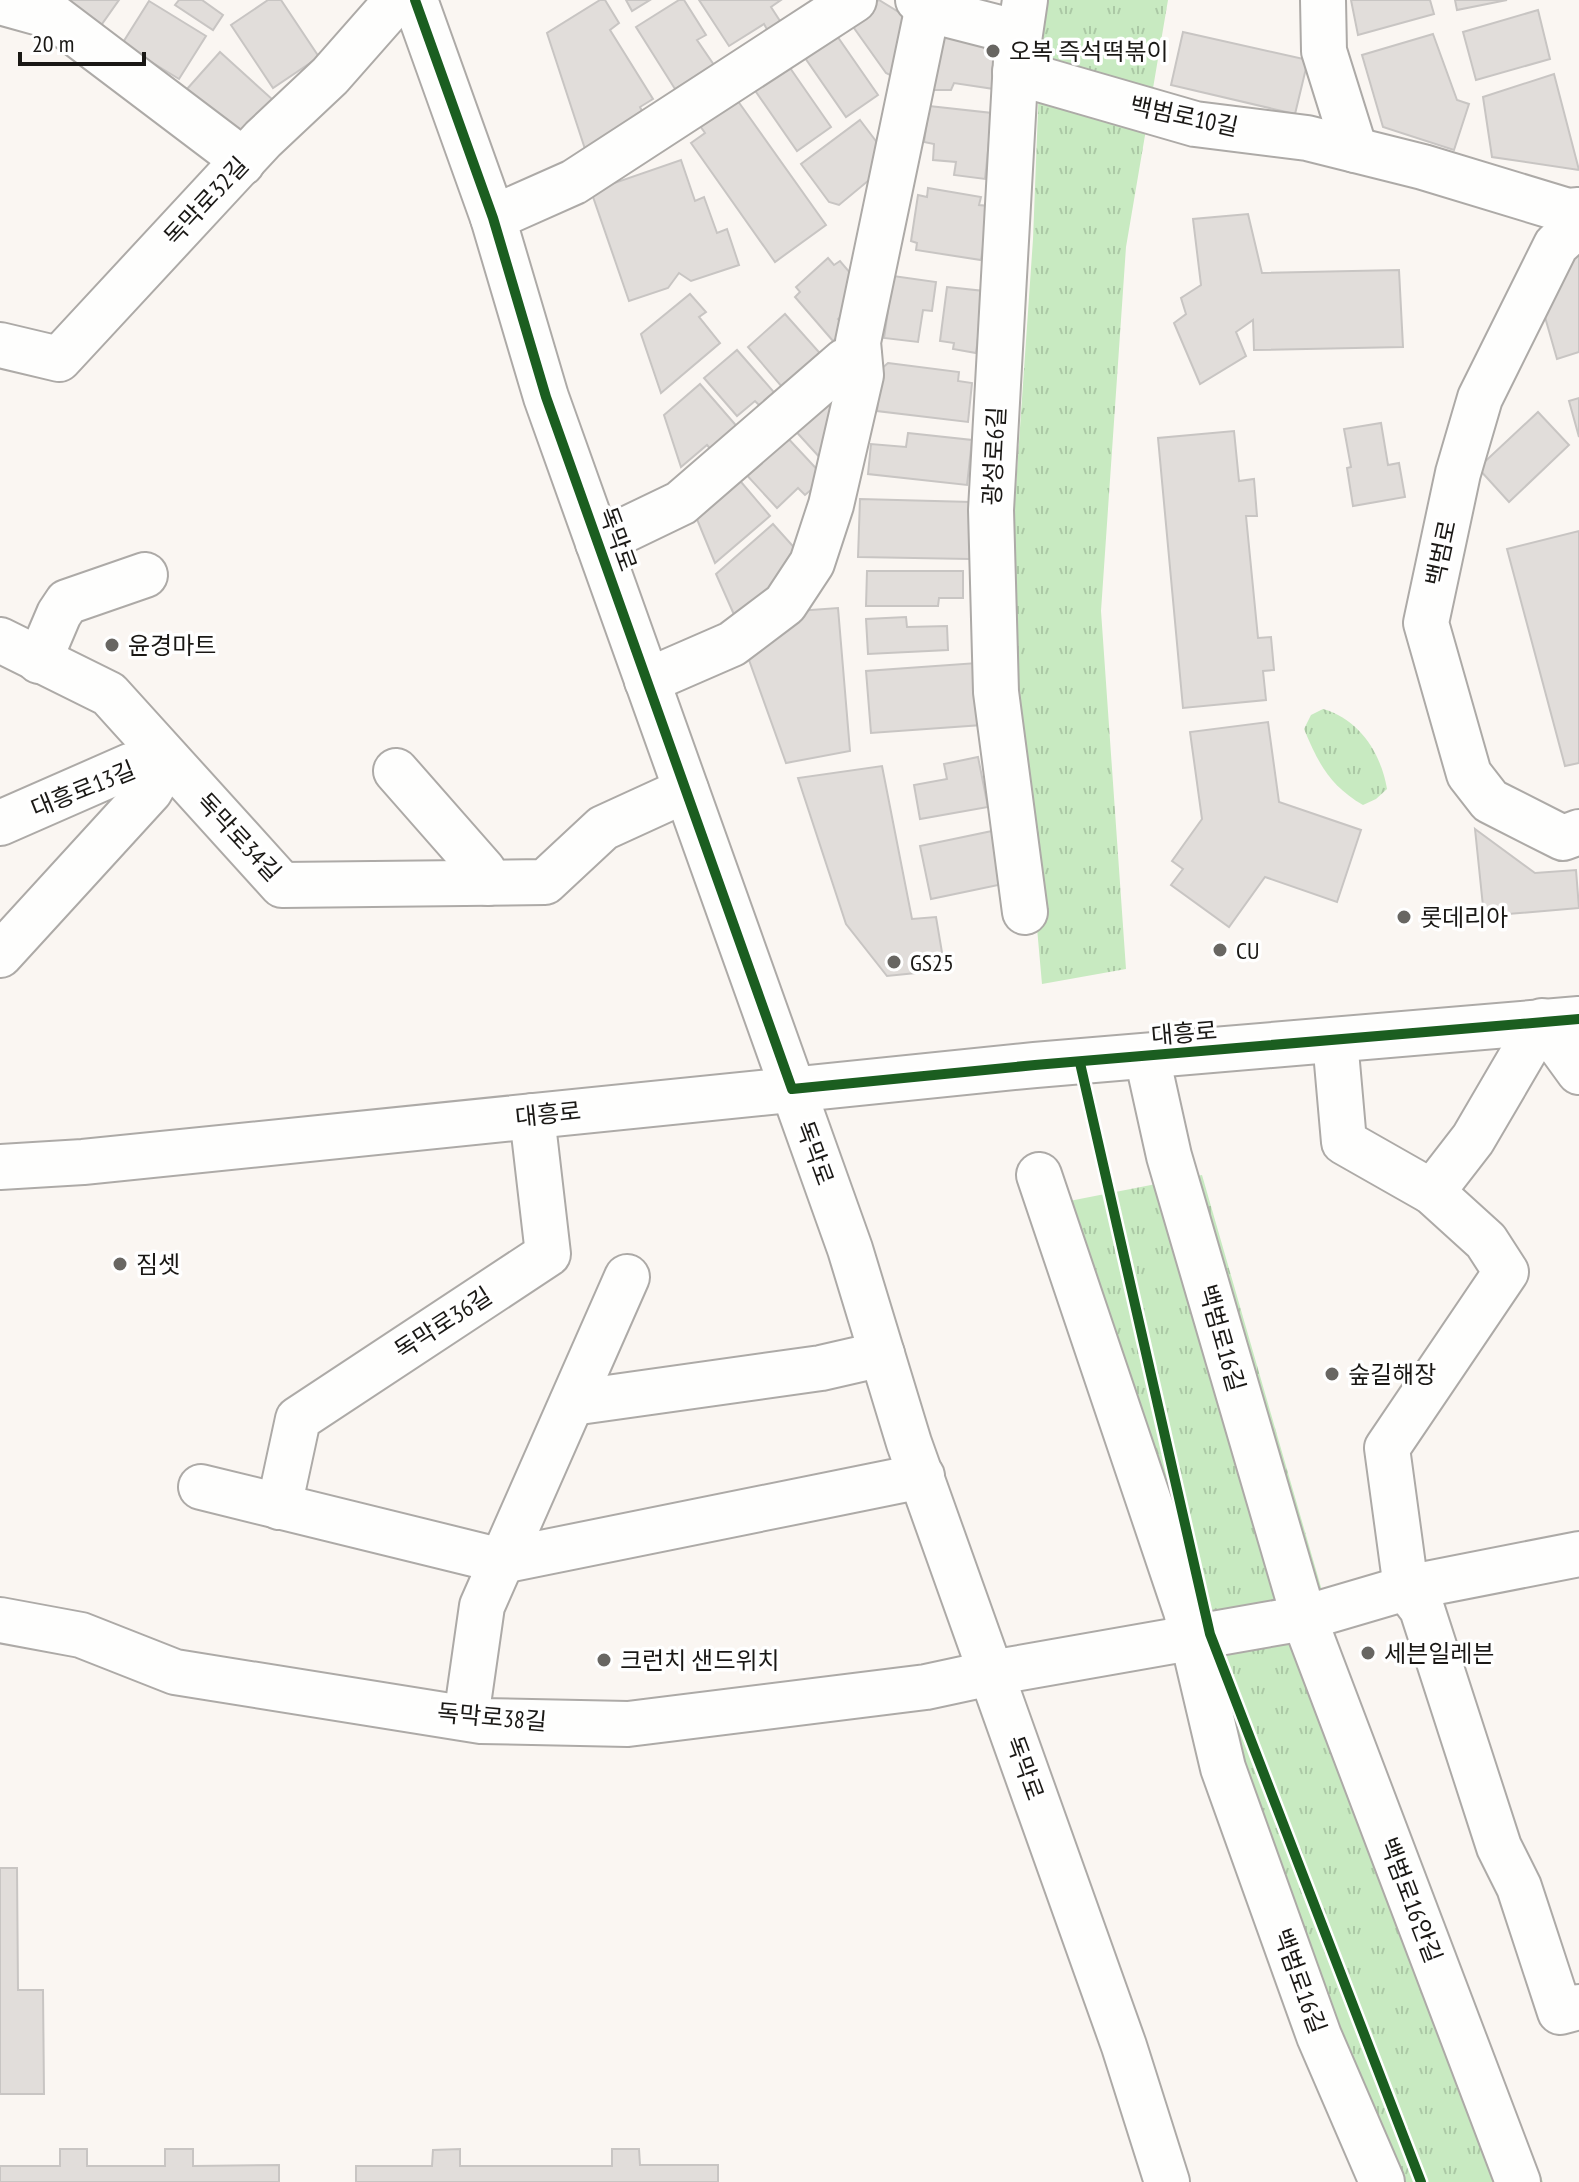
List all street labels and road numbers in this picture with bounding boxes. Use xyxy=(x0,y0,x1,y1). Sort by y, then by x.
street label: 백범로10길 xyxy=(1127,89,1241,143)
street label: 독막로32길 xyxy=(157,150,255,252)
street label: 광성로6길 xyxy=(976,406,1012,506)
street label: 독막로 xyxy=(592,503,644,575)
street label: 백범로 xyxy=(1419,517,1463,589)
street label: 대흥로13길 xyxy=(26,754,140,824)
street label: 독막로34길 xyxy=(190,786,288,888)
street label: 대흥로 xyxy=(1150,1015,1218,1051)
street label: 대흥로 xyxy=(513,1095,583,1133)
street label: 독막로 xyxy=(789,1117,841,1189)
street label: 독막로36길 xyxy=(388,1280,498,1366)
street label: 백범로16길 xyxy=(1192,1281,1252,1395)
street label: 독막로38길 xyxy=(436,1697,548,1737)
street label: 독막로 xyxy=(999,1732,1051,1804)
street label: 백범로16안길 xyxy=(1373,1833,1449,1967)
street label: 백범로16길 xyxy=(1267,1924,1333,2038)

